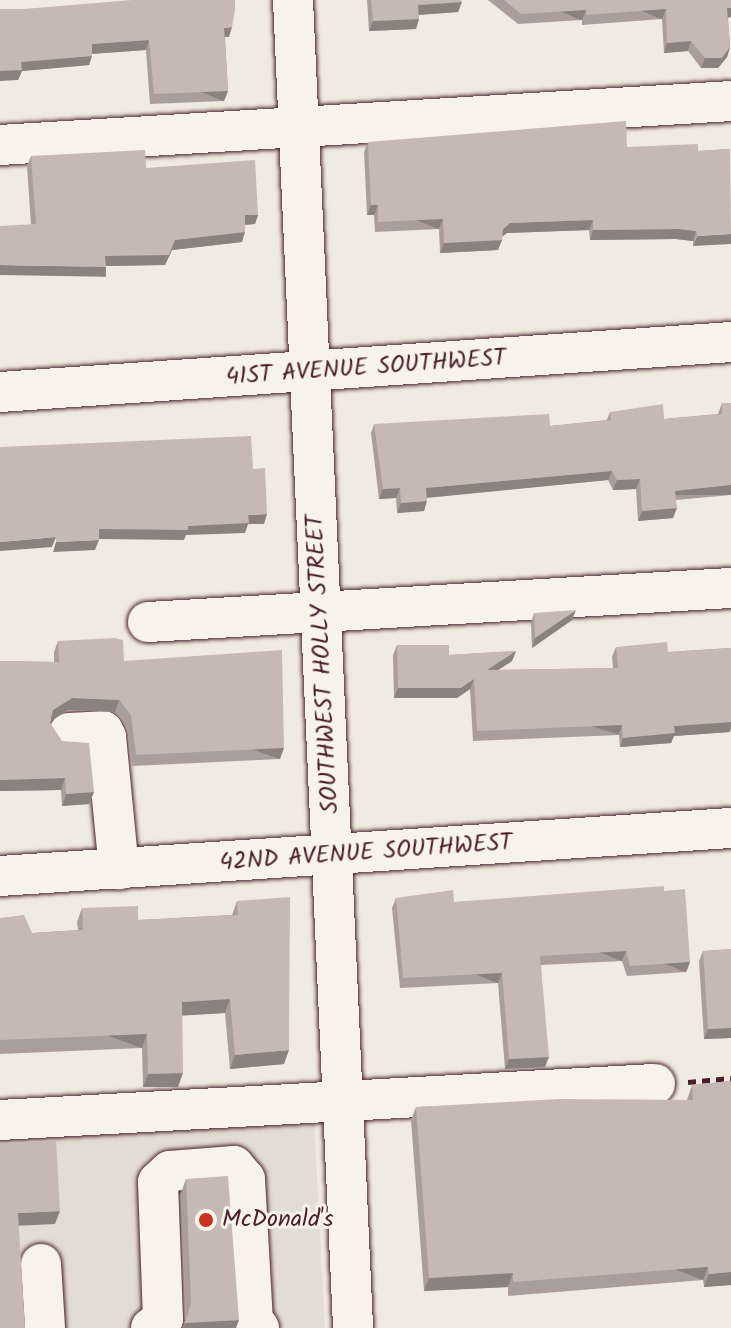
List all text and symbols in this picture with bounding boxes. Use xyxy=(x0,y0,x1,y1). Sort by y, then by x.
street label: 41ST AVENUE SOUTHWEST xyxy=(225,344,507,392)
street label: SOUTHWEST HOLLY STREET xyxy=(301,514,345,814)
street label: 42ND AVENUE SOUTHWEST xyxy=(219,828,513,878)
place label: McDonald's xyxy=(222,1206,334,1234)
marker: McDonald's xyxy=(197,1211,215,1229)

